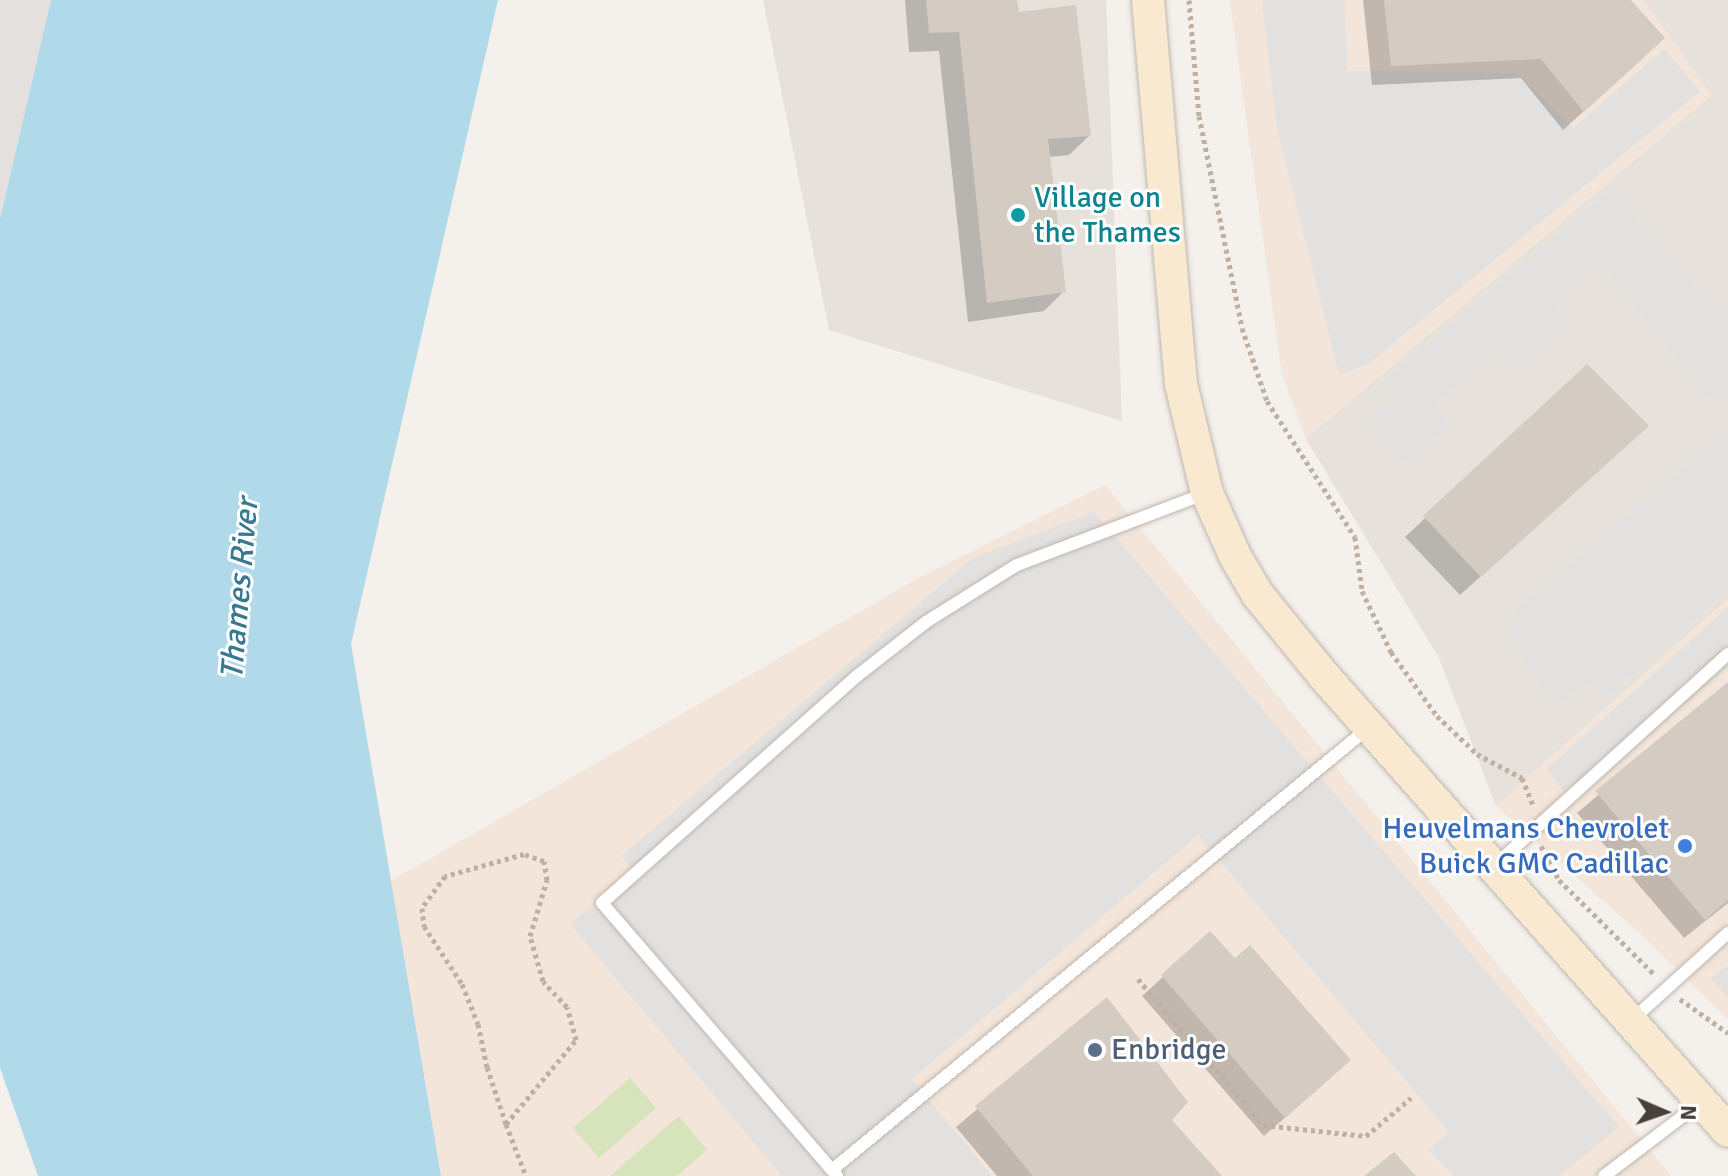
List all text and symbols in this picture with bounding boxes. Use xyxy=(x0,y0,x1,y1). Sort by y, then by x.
place label: Village on the Thames xyxy=(1034,180,1181,250)
marker: Village on the Thames xyxy=(1009,206,1027,224)
water label: Thames River xyxy=(213,497,267,681)
place label: Heuvelmans Chevrolet Buick GMC Cadillac xyxy=(1382,811,1669,882)
marker: Heuvelmans Chevrolet Buick GMC Cadillac xyxy=(1676,837,1694,855)
place label: Enbridge xyxy=(1111,1032,1227,1068)
marker: Enbridge xyxy=(1086,1041,1104,1059)
north arrow xyxy=(1624,1072,1704,1152)
text: N xyxy=(1675,1105,1702,1121)

